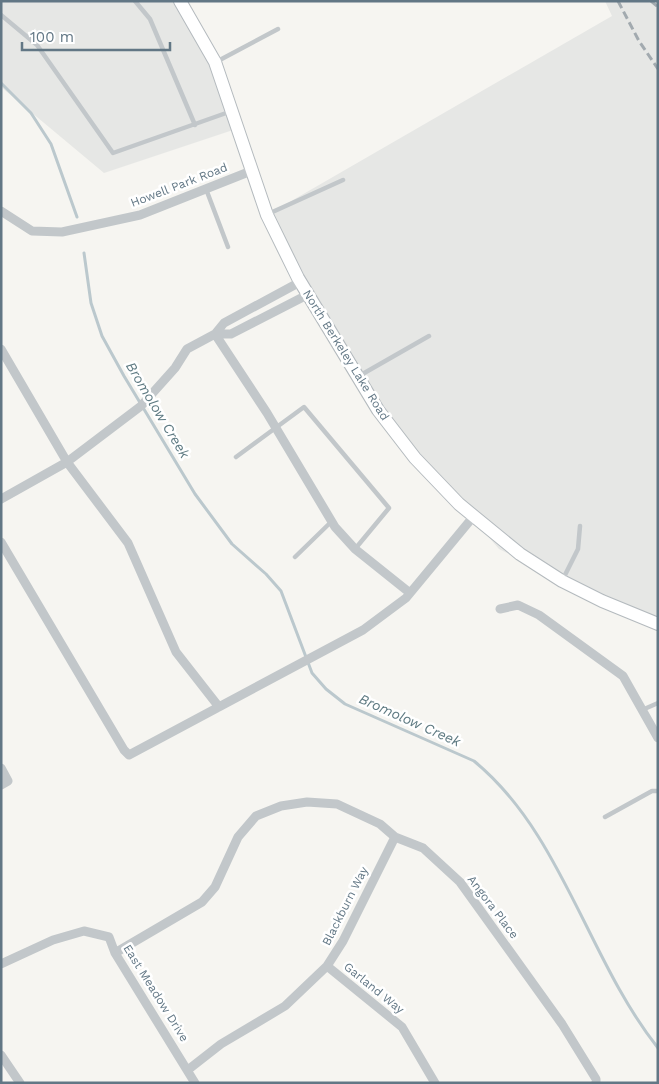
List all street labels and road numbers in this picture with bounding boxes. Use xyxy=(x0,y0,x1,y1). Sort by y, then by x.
street label: Howell Park Road xyxy=(129,160,229,210)
street label: North Berkeley Lake Road xyxy=(300,287,392,423)
street label: Blackburn Way xyxy=(319,864,371,948)
street label: Angora Place xyxy=(465,873,521,941)
street label: East Meadow Drive xyxy=(120,942,192,1044)
street label: Garland Way xyxy=(341,959,408,1017)

